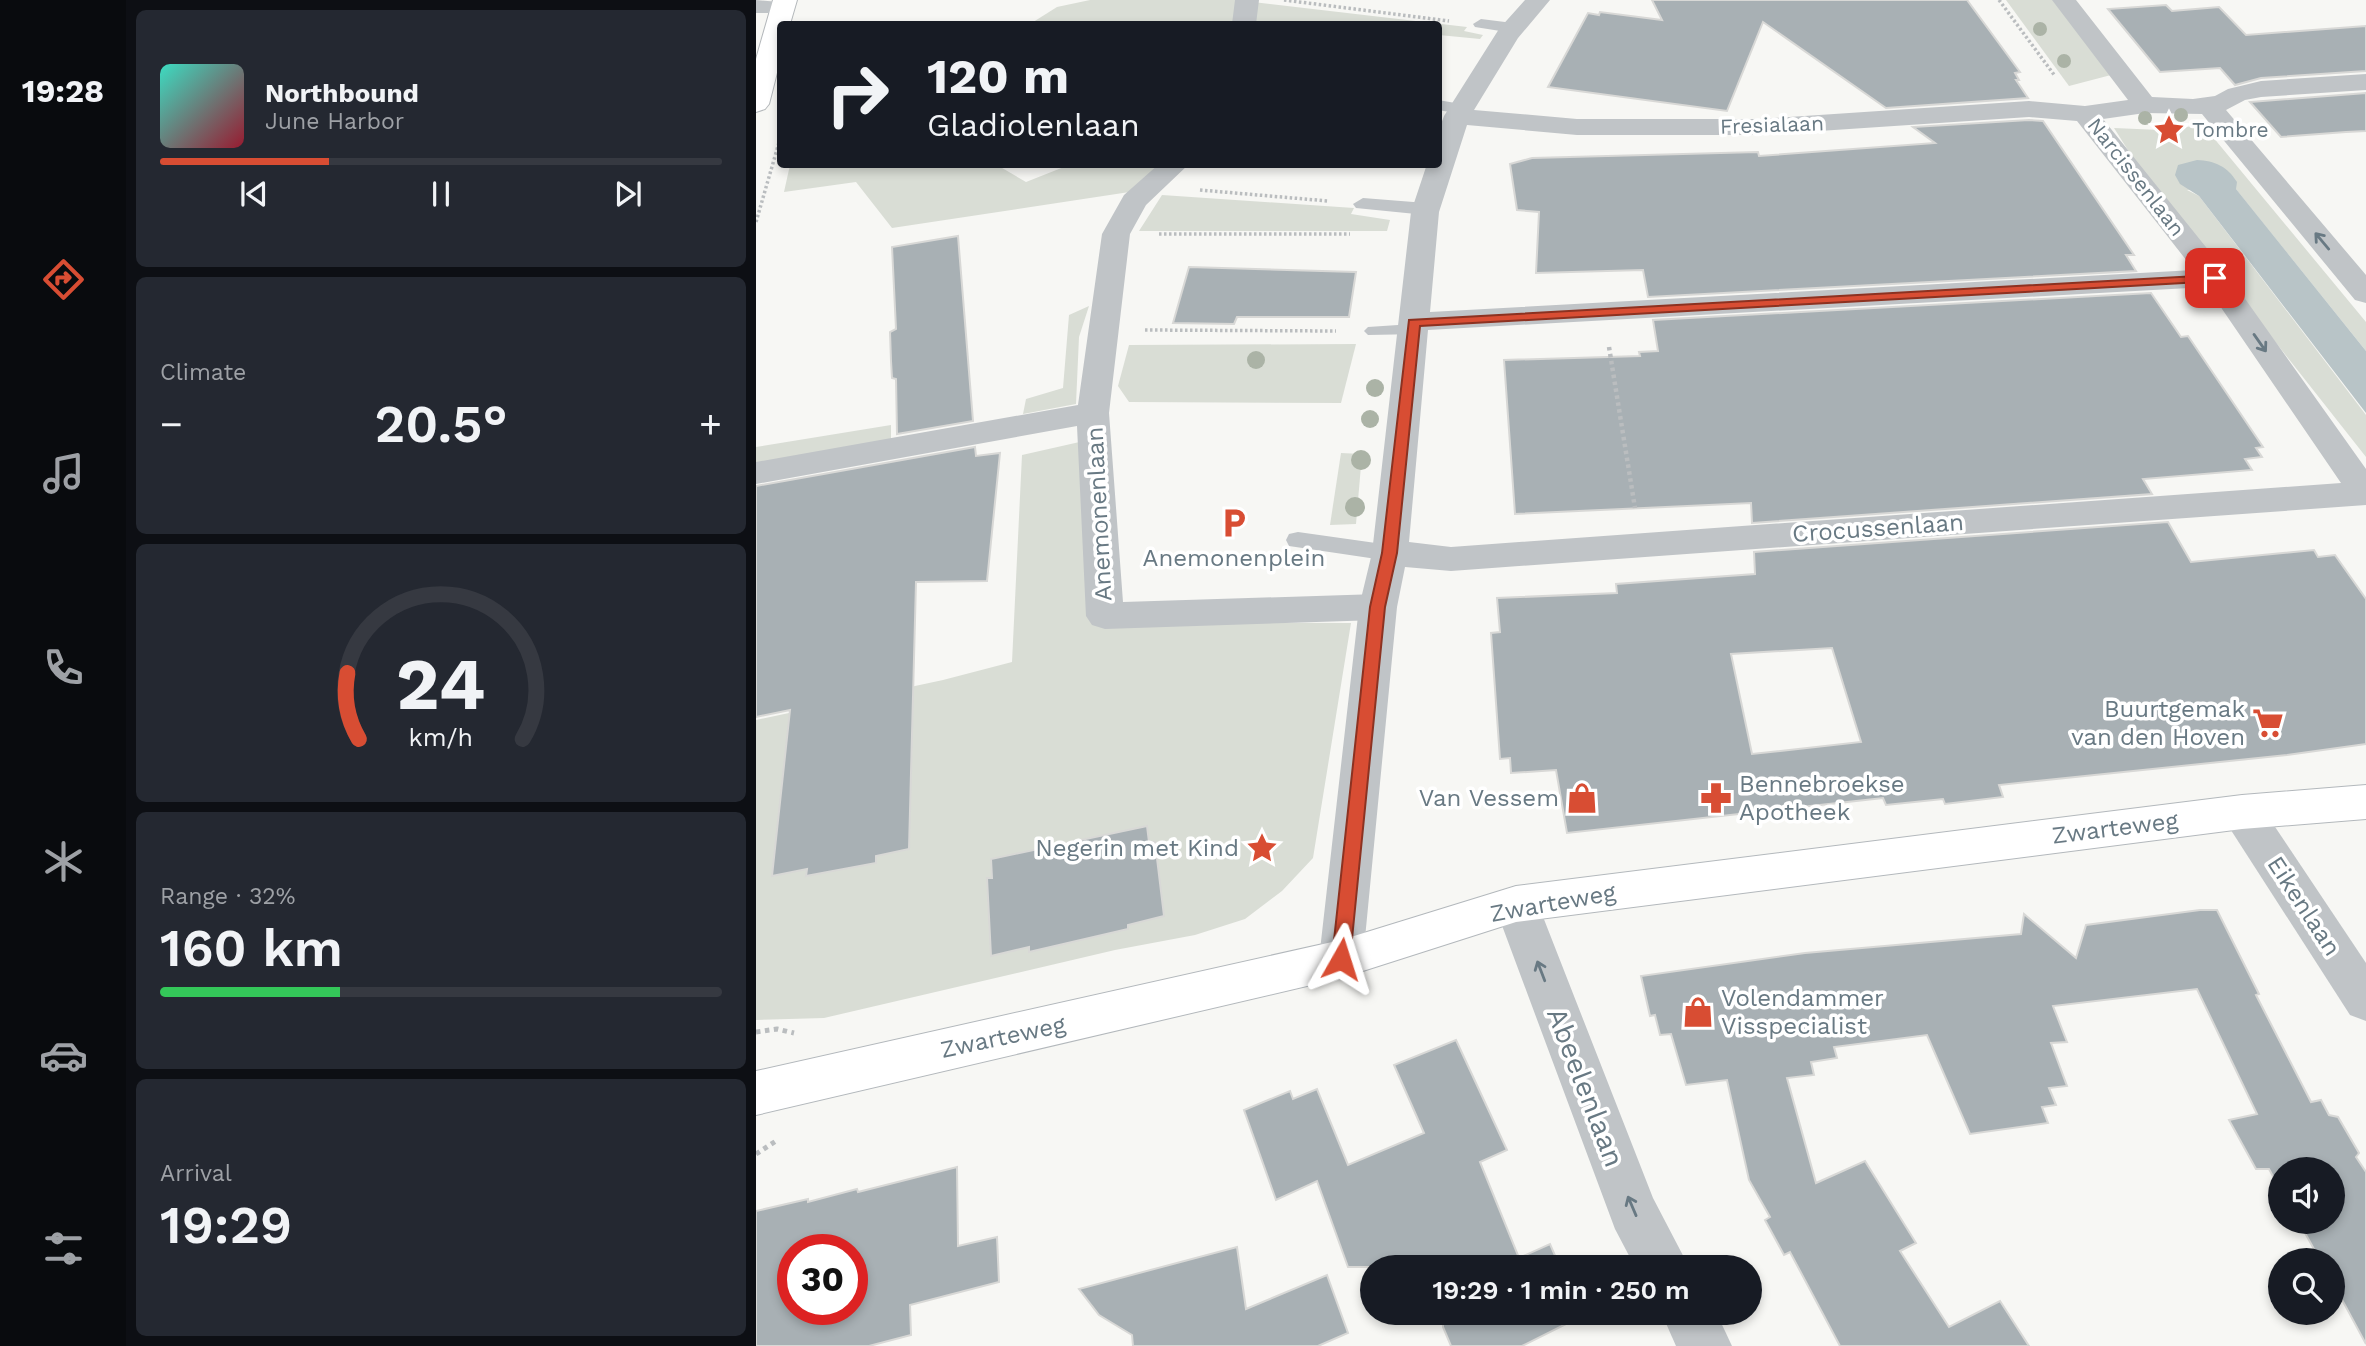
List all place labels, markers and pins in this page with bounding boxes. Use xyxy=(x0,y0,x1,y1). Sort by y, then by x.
place icon: Tombre xyxy=(2152,113,2186,147)
place label: Tombre xyxy=(2192,117,2269,142)
pin xyxy=(2185,248,2245,308)
parking icon: Anemonenplein xyxy=(1217,506,1251,540)
place label: Anemonenplein xyxy=(1143,544,1325,572)
place label: Buurtgemak van den Hoven xyxy=(2071,695,2245,751)
supermarket icon: Buurtgemak van den Hoven xyxy=(2251,706,2285,740)
place label: Bennebroekse Apotheek xyxy=(1739,770,1905,826)
shop icon: Van Vessem xyxy=(1565,781,1599,815)
pharmacy icon: Bennebroekse Apotheek xyxy=(1699,781,1733,815)
place label: Van Vessem xyxy=(1419,784,1559,812)
place icon: Negerin met Kind xyxy=(1245,831,1279,865)
place label: Negerin met Kind xyxy=(1035,834,1239,862)
place label: Volendammer Visspecialist xyxy=(1721,984,1884,1040)
shop icon: Volendammer Visspecialist xyxy=(1681,995,1715,1029)

